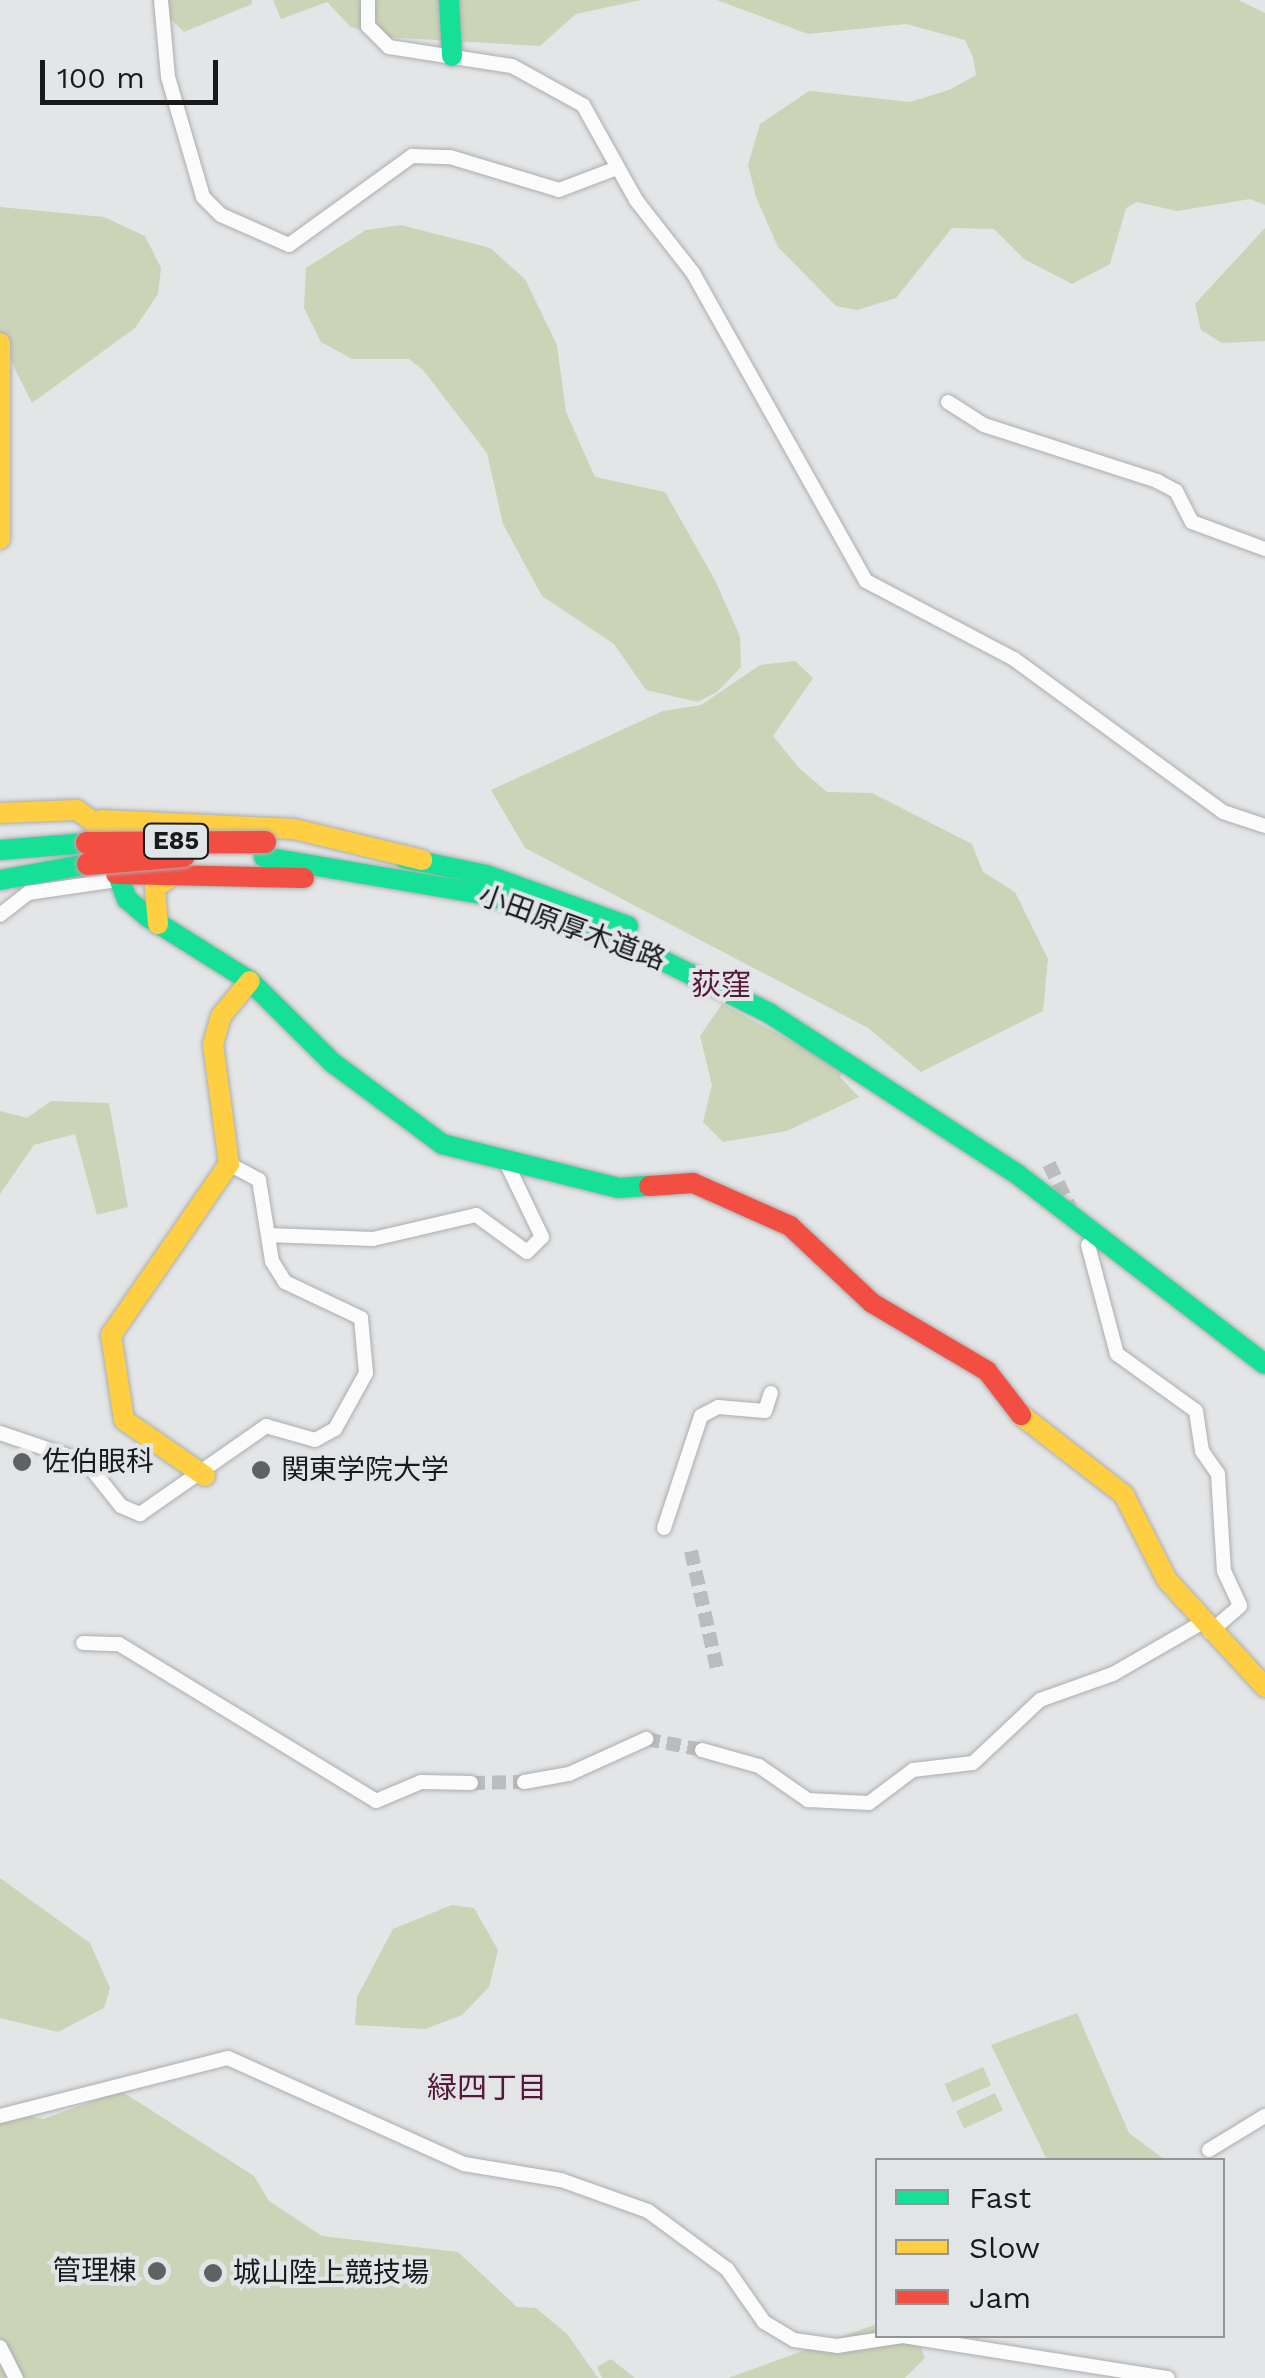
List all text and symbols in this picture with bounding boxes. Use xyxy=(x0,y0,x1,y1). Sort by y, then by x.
scale bar xyxy=(45,40,222,102)
text: 100 m xyxy=(57,60,145,95)
road number: E85 xyxy=(141,821,211,861)
street label: 小田原厚木道路 xyxy=(474,879,670,977)
district label: 荻窪 xyxy=(691,967,751,1003)
place label: 佐伯眼科 xyxy=(42,1445,154,1479)
marker: 佐伯眼科 xyxy=(11,1451,33,1473)
place label: 関東学院大学 xyxy=(281,1453,449,1487)
marker: 関東学院大学 xyxy=(250,1459,272,1481)
district label: 緑四丁目 xyxy=(427,2070,547,2106)
legend xyxy=(875,2158,1225,2338)
text: Fast xyxy=(969,2180,1031,2215)
text: Slow xyxy=(969,2230,1040,2265)
place label: 管理棟 xyxy=(53,2254,137,2288)
place label: 城山陸上競技場 xyxy=(233,2256,429,2290)
marker: 管理棟 xyxy=(146,2260,168,2282)
marker: 城山陸上競技場 xyxy=(202,2262,224,2284)
text: Jam xyxy=(969,2280,1031,2315)

